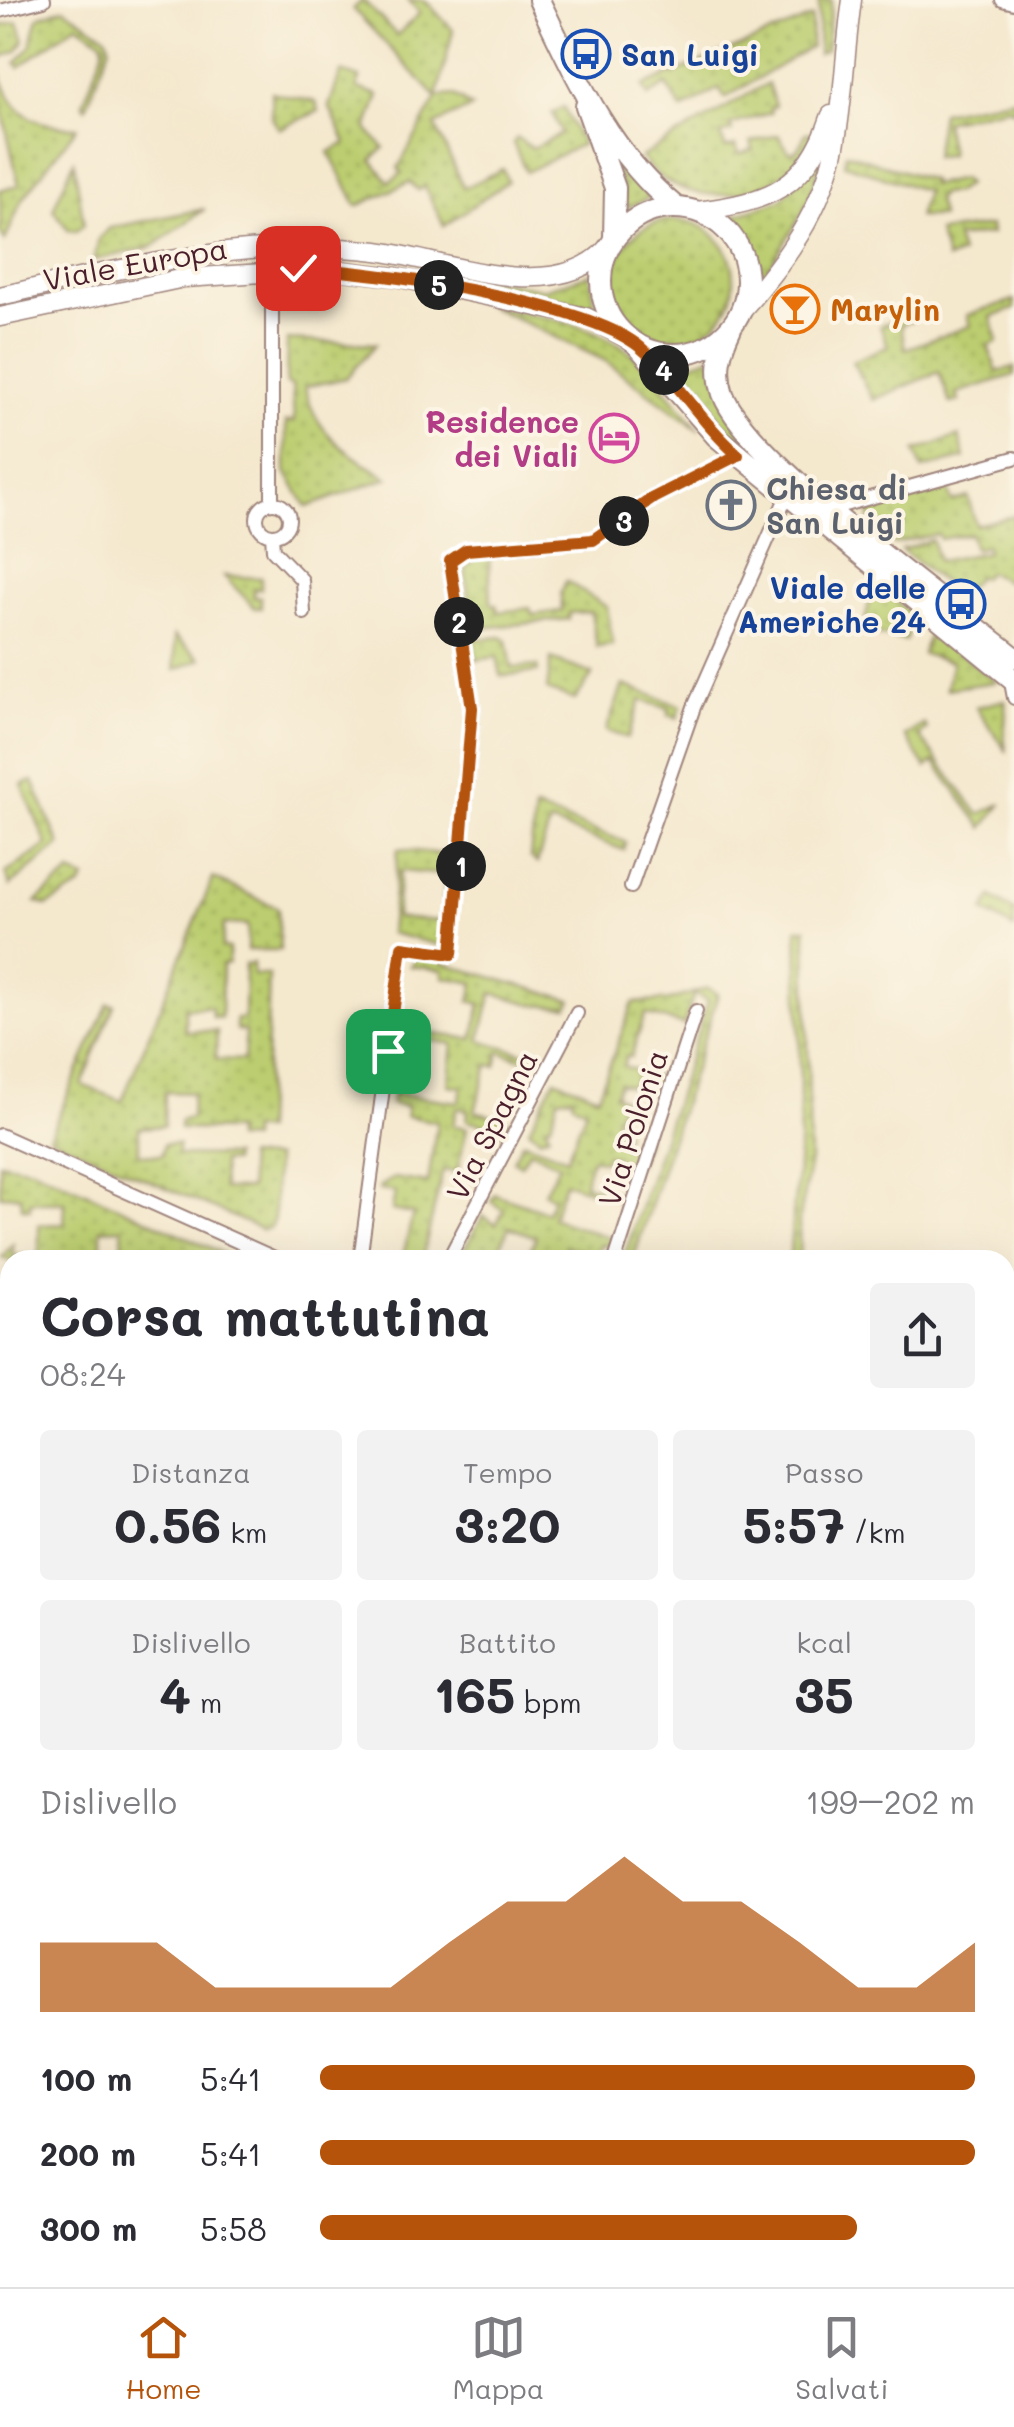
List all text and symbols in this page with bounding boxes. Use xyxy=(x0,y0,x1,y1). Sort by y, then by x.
bus stop icon: San Luigi xyxy=(560,28,612,80)
place label: San Luigi xyxy=(621,34,759,74)
pin xyxy=(256,226,341,311)
street label: Viale Europa xyxy=(40,227,230,299)
icon: check xyxy=(271,241,326,296)
pin: 5 xyxy=(414,260,464,310)
text: 5 xyxy=(431,267,447,303)
bar icon: Marylin xyxy=(769,283,821,335)
place label: Marylin xyxy=(830,289,940,329)
pin: 4 xyxy=(639,345,689,395)
text: 4 xyxy=(655,352,673,388)
place label: Residence dei Viali xyxy=(425,401,579,475)
hotel icon: Residence dei Viali xyxy=(588,412,640,464)
place label: Chiesa di San Luigi xyxy=(766,468,907,542)
church icon: Chiesa di San Luigi xyxy=(705,479,757,531)
pin: 3 xyxy=(599,496,649,546)
text: 3 xyxy=(616,503,632,539)
place label: Viale delle Americhe 24 xyxy=(738,567,926,641)
bus stop icon: Viale delle Americhe 24 xyxy=(935,578,987,630)
pin: 2 xyxy=(434,597,484,647)
text: 2 xyxy=(451,604,467,640)
pin: 1 xyxy=(436,841,486,891)
text: 1 xyxy=(455,848,467,884)
pin xyxy=(346,1009,431,1094)
icon: arrive xyxy=(361,1024,416,1079)
street label: Via Spagna xyxy=(436,1043,546,1207)
street label: Via Polonia xyxy=(588,1044,676,1212)
text: Corsa mattutina xyxy=(40,1278,490,1350)
button: share xyxy=(870,1283,975,1388)
text: 08:24 xyxy=(40,1352,126,1394)
text: Distanza xyxy=(131,1454,251,1490)
text: Tempo xyxy=(463,1454,552,1490)
text: Passo xyxy=(785,1454,863,1490)
text: 0.56 xyxy=(114,1490,221,1556)
text: 3:20 xyxy=(455,1490,560,1556)
text: 5:57 xyxy=(743,1490,845,1556)
text: km xyxy=(221,1514,267,1550)
text: /km xyxy=(845,1514,906,1550)
text: Dislivello xyxy=(131,1624,251,1660)
text: Battito xyxy=(459,1624,556,1660)
text: kcal xyxy=(796,1624,852,1660)
text: 4 xyxy=(159,1660,191,1726)
text: 165 xyxy=(433,1660,515,1726)
text: 35 xyxy=(795,1660,854,1726)
text: m xyxy=(191,1684,222,1720)
text: bpm xyxy=(515,1684,581,1720)
text: Dislivello xyxy=(40,1780,177,1822)
text: 199–202 m xyxy=(806,1780,975,1822)
text: 100 m xyxy=(40,2057,132,2099)
text: 5:41 xyxy=(200,2057,262,2099)
text: 200 m xyxy=(40,2132,136,2174)
text: 5:41 xyxy=(200,2132,262,2174)
text: 300 m xyxy=(40,2207,137,2249)
text: 5:58 xyxy=(200,2207,267,2249)
tab: Home xyxy=(125,2310,202,2406)
tab: Mappa xyxy=(453,2310,544,2406)
tab: Salvati xyxy=(795,2310,889,2406)

